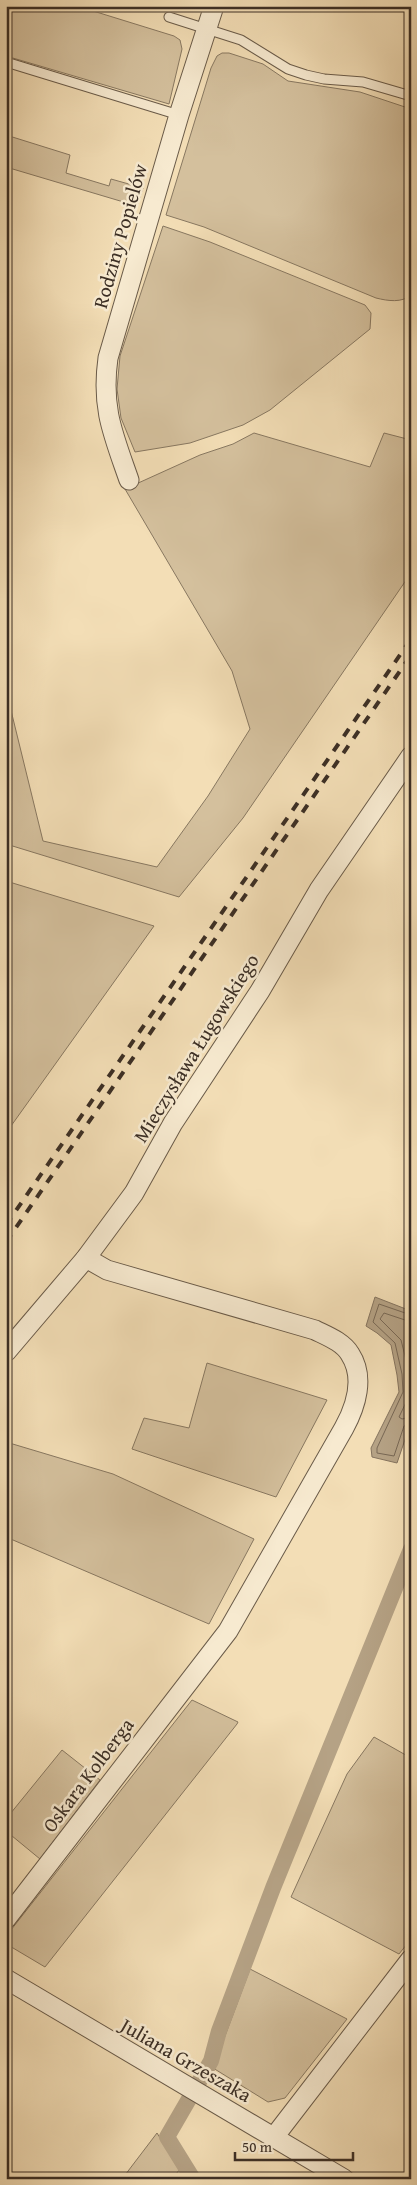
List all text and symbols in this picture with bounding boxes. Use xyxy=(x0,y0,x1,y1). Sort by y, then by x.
street label: Rodziny Popielów xyxy=(85,159,154,312)
street label: Mieczysława Ługowskiego xyxy=(126,948,266,1148)
street label: Oskara Kolberga xyxy=(35,1711,141,1838)
street label: Juliana Grzeszaka xyxy=(113,2009,258,2109)
scale bar xyxy=(235,2130,352,2162)
text: 50 m xyxy=(242,2136,273,2157)

